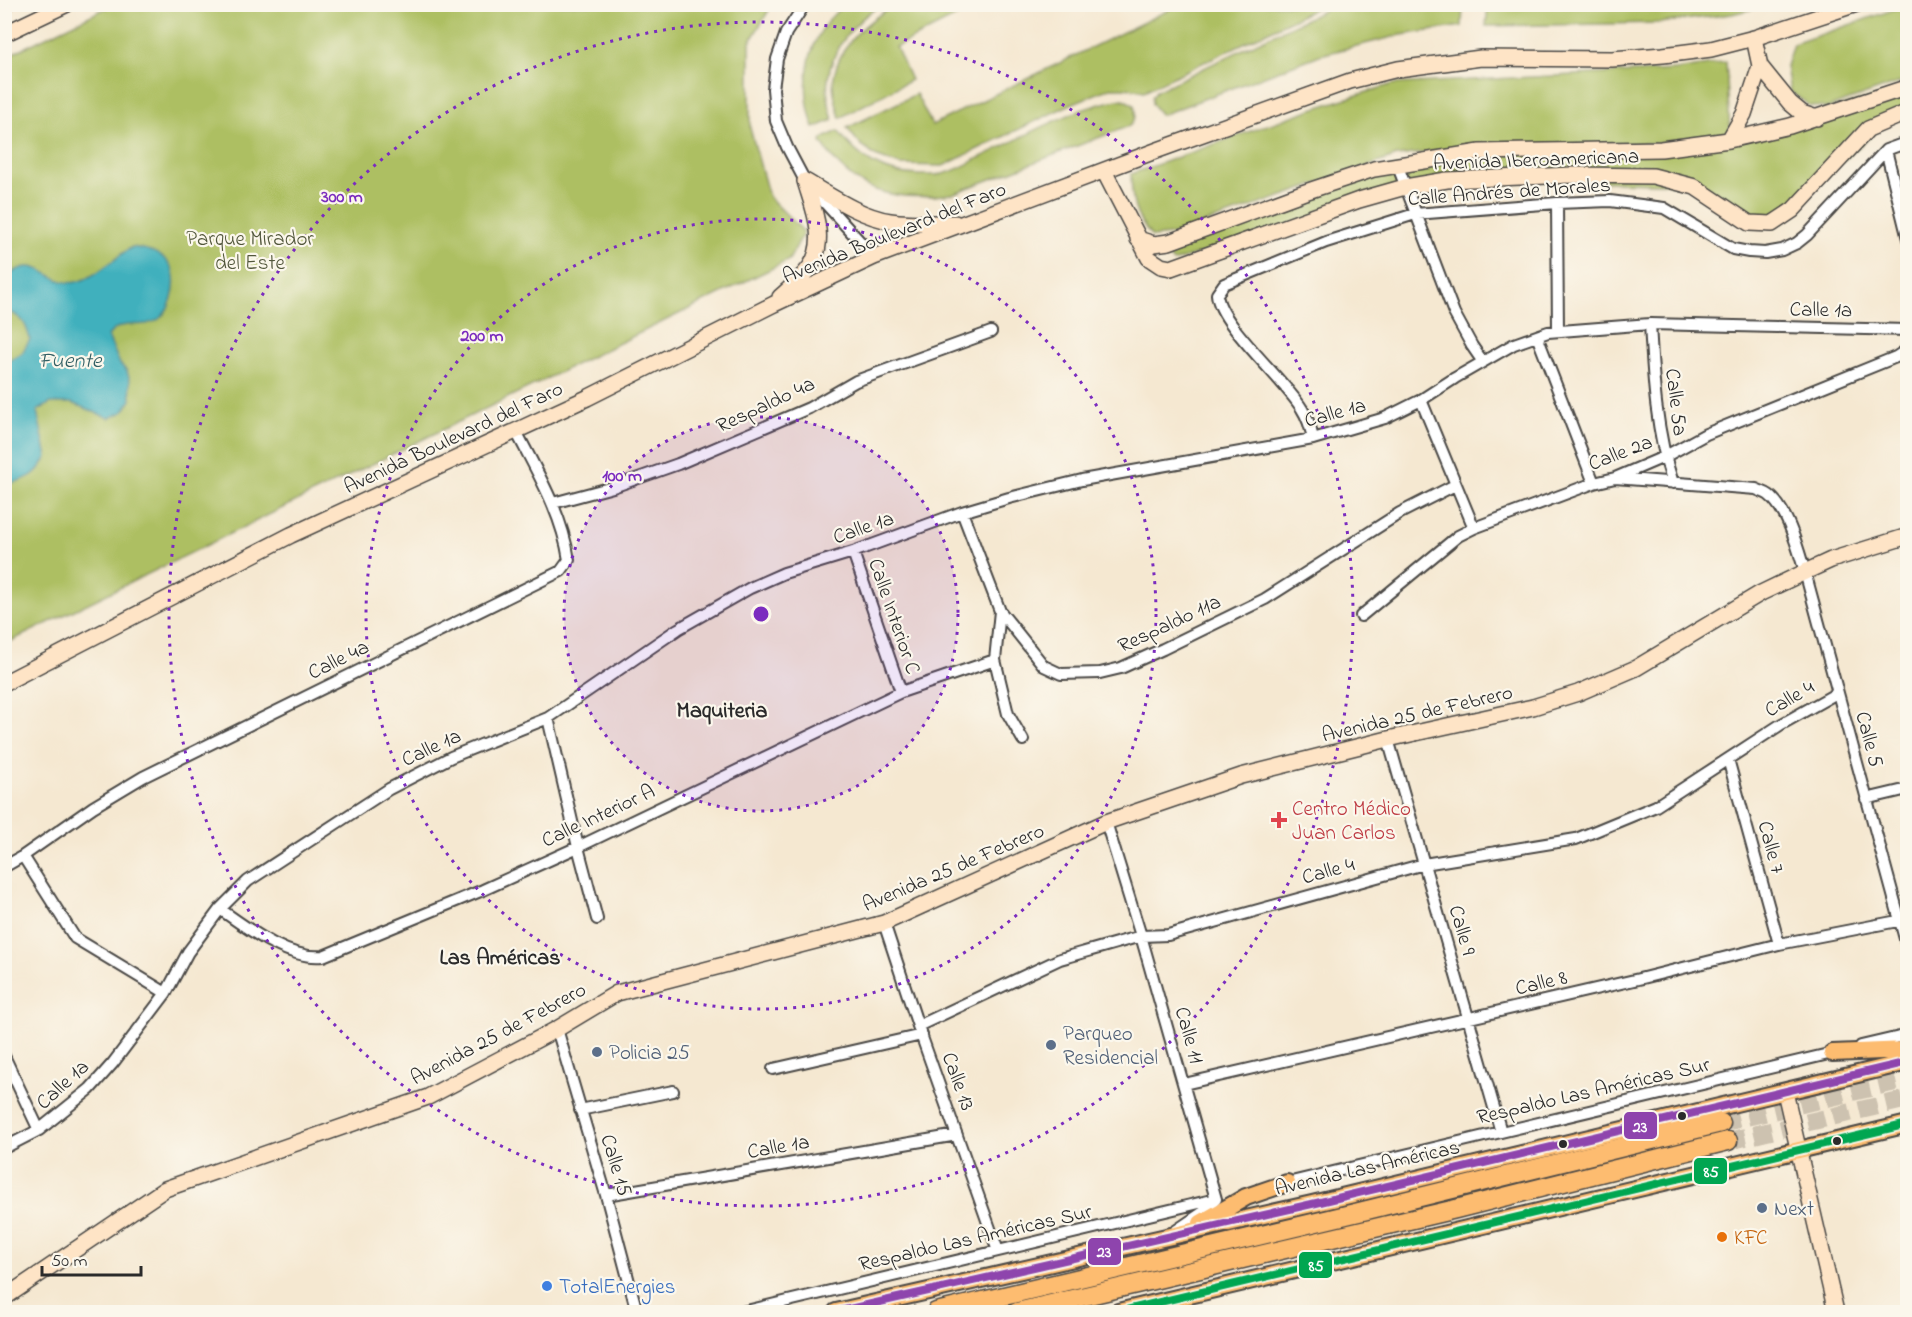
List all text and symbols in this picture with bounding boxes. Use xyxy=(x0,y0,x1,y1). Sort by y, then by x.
street label: Avenida Iberoamericana xyxy=(1433,142,1640,180)
street label: Calle Andrés de Morales xyxy=(1407,171,1612,215)
street label: Avenida Boulevard del Faro xyxy=(778,175,1011,293)
text: 300 m xyxy=(320,185,363,211)
park label: Parque Mirador del Este xyxy=(186,225,314,279)
street label: Calle 1a xyxy=(1789,295,1853,327)
text: 200 m xyxy=(460,324,504,350)
water label: Fuente xyxy=(38,346,103,378)
street label: Calle 5a xyxy=(1656,367,1694,438)
street label: Respaldo 4a xyxy=(711,370,820,442)
street label: Avenida Boulevard del Faro xyxy=(339,375,569,503)
street label: Calle 1a xyxy=(1301,391,1370,437)
street label: Calle 2a xyxy=(1584,428,1657,480)
text: 100 m xyxy=(602,464,642,490)
street label: Calle 1a xyxy=(829,505,898,553)
street label: Calle Interior C xyxy=(859,555,927,679)
street label: Respaldo 11a xyxy=(1113,588,1226,662)
centre of rings xyxy=(751,604,771,624)
street label: Calle 4a xyxy=(303,633,374,688)
street label: Calle 4 xyxy=(1759,673,1821,726)
street label: Avenida 25 de Febrero xyxy=(1319,678,1516,752)
district label: Maquiteria xyxy=(677,696,768,728)
street label: Calle 5 xyxy=(1846,708,1890,771)
street label: Calle 1a xyxy=(397,722,467,776)
street label: Calle Interior A xyxy=(537,777,661,856)
place label: Centro Médico Juan Carlos xyxy=(1292,795,1411,849)
marker: Centro Médico Juan Carlos xyxy=(1270,811,1288,829)
street label: Avenida 25 de Febrero xyxy=(858,817,1050,921)
street label: Calle 7 xyxy=(1749,818,1792,877)
street label: Calle 4 xyxy=(1299,850,1358,893)
street label: Calle 9 xyxy=(1440,902,1483,960)
district label: Las Américas xyxy=(440,943,560,975)
street label: Calle 8 xyxy=(1513,963,1570,1004)
street label: Avenida 25 de Febrero xyxy=(406,976,592,1094)
street label: Calle 11 xyxy=(1166,1004,1211,1068)
place label: Parqueo Residencial xyxy=(1063,1020,1158,1074)
marker: Parqueo Residencial xyxy=(1044,1038,1058,1052)
place label: Policia 25 xyxy=(609,1039,690,1069)
marker: Policia 25 xyxy=(590,1045,604,1059)
street label: Calle 13 xyxy=(933,1048,981,1115)
street label: Respaldo Las Américas Sur xyxy=(1474,1050,1713,1133)
street label: Calle 1a xyxy=(30,1053,97,1118)
unlabelled marker xyxy=(1676,1110,1688,1122)
line badge: 23 xyxy=(1623,1111,1658,1140)
text: 23 xyxy=(1632,1116,1648,1140)
street label: Calle 1a xyxy=(745,1128,812,1168)
street label: Calle 15 xyxy=(591,1131,639,1200)
street label: Avenida Las Américas xyxy=(1272,1133,1463,1205)
unlabelled marker xyxy=(1831,1135,1843,1147)
unlabelled marker xyxy=(1557,1138,1569,1150)
line badge: 85 xyxy=(1693,1157,1728,1185)
text: 85 xyxy=(1702,1161,1719,1185)
place label: Next xyxy=(1774,1195,1814,1225)
street label: Respaldo Las Américas Sur xyxy=(856,1197,1095,1280)
marker: Next xyxy=(1755,1201,1769,1215)
place label: KFC xyxy=(1734,1224,1768,1254)
marker: KFC xyxy=(1715,1230,1729,1244)
line badge: 23 xyxy=(1087,1237,1122,1266)
scale bar xyxy=(42,1239,141,1277)
text: 23 xyxy=(1096,1241,1112,1265)
text: 50 m xyxy=(51,1249,88,1275)
line badge: 85 xyxy=(1298,1251,1333,1279)
text: 85 xyxy=(1307,1255,1324,1279)
place label: TotalEnergies xyxy=(559,1273,675,1305)
marker: TotalEnergies xyxy=(540,1279,554,1293)

